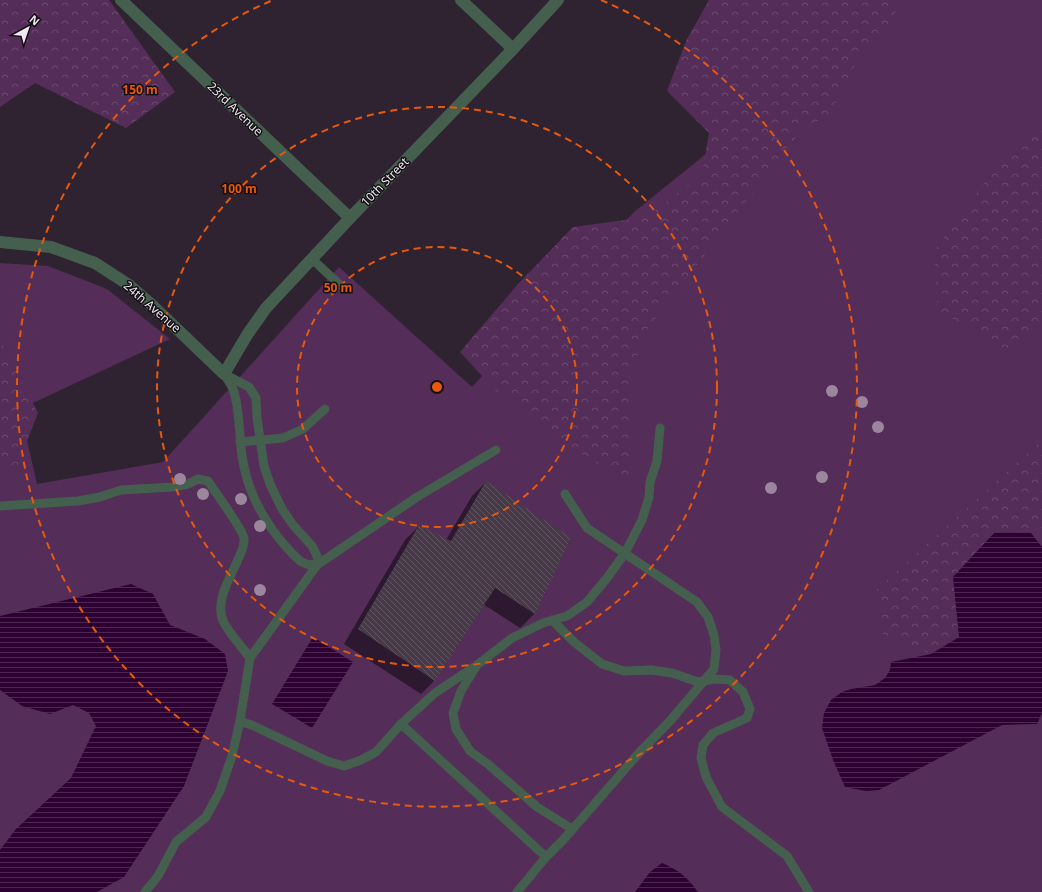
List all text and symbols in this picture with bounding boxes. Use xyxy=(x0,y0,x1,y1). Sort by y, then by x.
north arrow xyxy=(8,8,48,48)
text: N xyxy=(26,11,43,29)
street label: 23rd Avenue xyxy=(204,78,267,140)
text: 150 m xyxy=(122,81,158,98)
street label: 10th Street xyxy=(357,153,413,210)
text: 100 m xyxy=(221,180,257,197)
street label: 24th Avenue xyxy=(120,277,185,336)
text: 50 m xyxy=(324,279,352,296)
centre of rings xyxy=(430,380,444,394)

